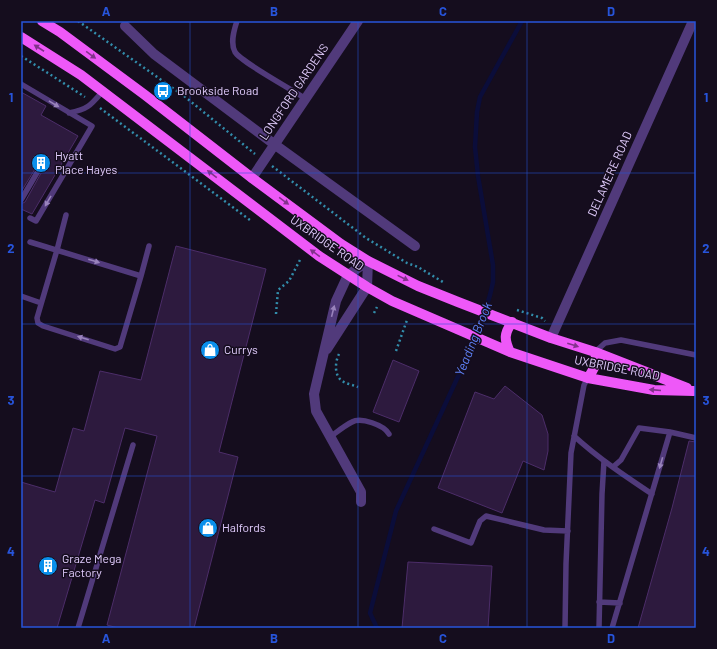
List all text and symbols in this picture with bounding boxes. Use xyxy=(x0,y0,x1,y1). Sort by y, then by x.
text: A xyxy=(102,3,111,19)
text: B xyxy=(270,3,278,19)
text: C xyxy=(439,3,447,19)
text: D xyxy=(607,3,615,19)
street label: LONGFORD GARDENS xyxy=(256,41,331,142)
one-way arrow xyxy=(33,45,45,52)
one-way arrow xyxy=(86,51,96,59)
bus stop icon: Brookside Road xyxy=(152,80,174,102)
place label: Brookside Road xyxy=(177,83,259,97)
text: 1 xyxy=(9,89,13,105)
text: 1 xyxy=(704,89,708,105)
one-way arrow xyxy=(48,101,60,108)
street label: DELAMERE ROAD xyxy=(584,129,634,218)
place label: Hyatt Place Hayes xyxy=(55,148,118,176)
building icon: Hyatt Place Hayes xyxy=(30,152,52,174)
one-way arrow xyxy=(207,171,217,179)
one-way arrow xyxy=(44,195,51,207)
one-way arrow xyxy=(278,197,289,205)
street label: UXBRIDGE ROAD xyxy=(288,212,367,273)
text: 2 xyxy=(7,240,15,256)
text: 2 xyxy=(702,240,710,256)
one-way arrow xyxy=(310,249,321,257)
one-way arrow xyxy=(89,258,101,264)
one-way arrow xyxy=(397,275,409,281)
water label: Yeading Brook xyxy=(451,299,495,378)
one-way arrow xyxy=(331,305,337,318)
one-way arrow xyxy=(77,335,89,341)
shop icon: Currys xyxy=(199,339,221,361)
place label: Currys xyxy=(224,342,258,356)
one-way arrow xyxy=(567,342,579,348)
street label: UXBRIDGE ROAD xyxy=(573,352,661,382)
one-way arrow xyxy=(649,386,661,393)
text: 3 xyxy=(7,392,15,408)
text: 3 xyxy=(702,392,710,408)
one-way arrow xyxy=(658,457,664,469)
shop icon: Halfords xyxy=(197,517,219,539)
place label: Halfords xyxy=(222,520,266,534)
text: 4 xyxy=(7,543,15,559)
text: 4 xyxy=(702,543,710,559)
place label: Graze Mega Factory xyxy=(62,551,122,579)
building icon: Graze Mega Factory xyxy=(37,555,59,577)
text: A xyxy=(102,630,111,646)
text: B xyxy=(270,630,278,646)
text: C xyxy=(439,630,447,646)
text: D xyxy=(607,630,615,646)

